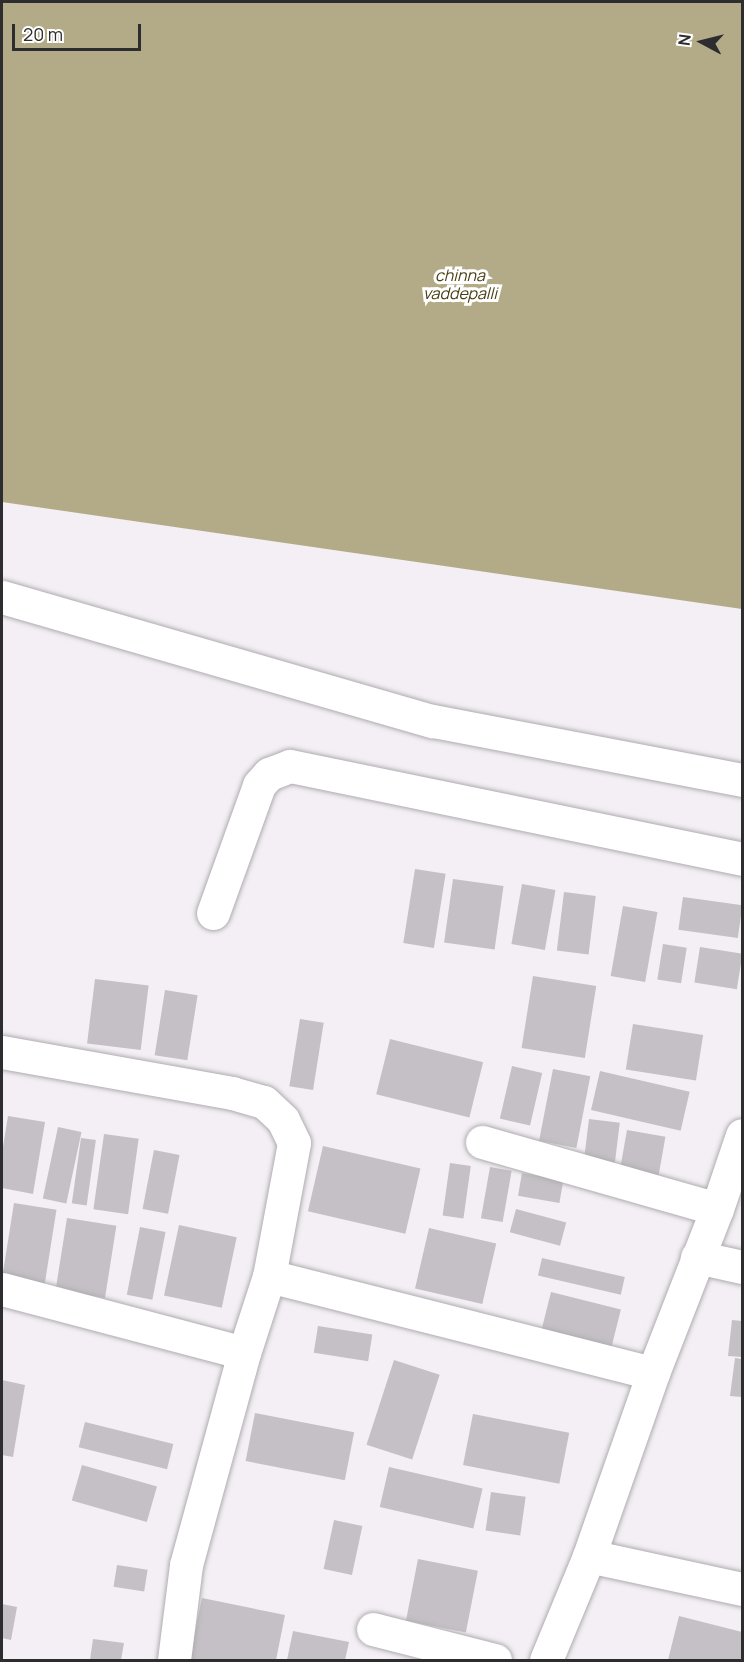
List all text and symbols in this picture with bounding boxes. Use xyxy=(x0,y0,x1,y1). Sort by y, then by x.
scale bar xyxy=(15,12,144,50)
north arrow xyxy=(672,12,732,72)
text: 20 m xyxy=(23,22,63,46)
text: N xyxy=(673,33,696,47)
water label: chinna vaddepalli xyxy=(423,265,497,303)

